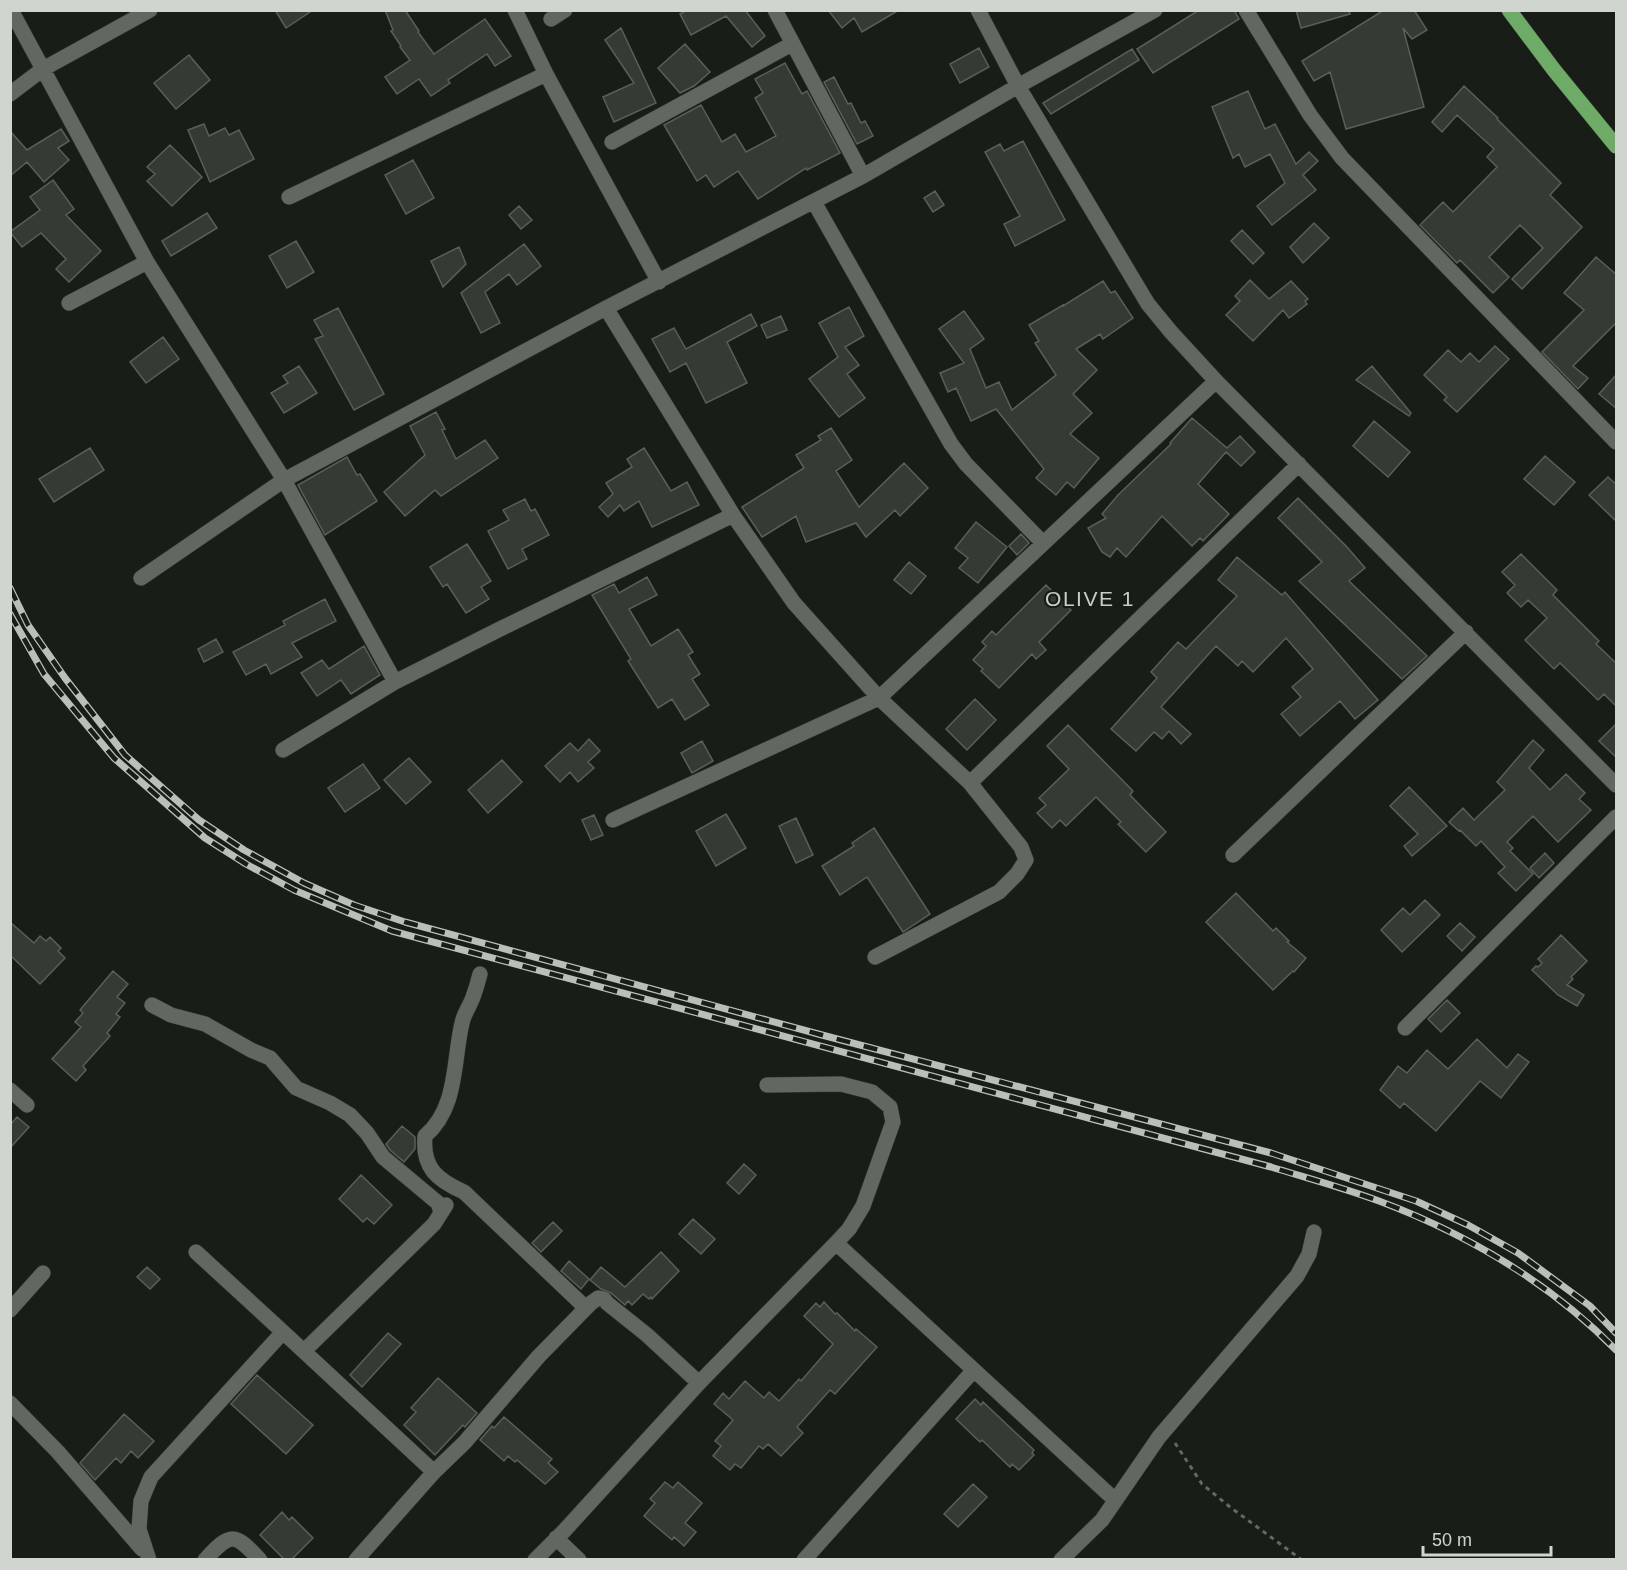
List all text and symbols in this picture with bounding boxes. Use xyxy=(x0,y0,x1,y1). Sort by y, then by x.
district label: OLIVE 1 xyxy=(1045,587,1135,610)
scale bar xyxy=(1423,1519,1550,1557)
text: 50 m xyxy=(1432,1530,1472,1550)

